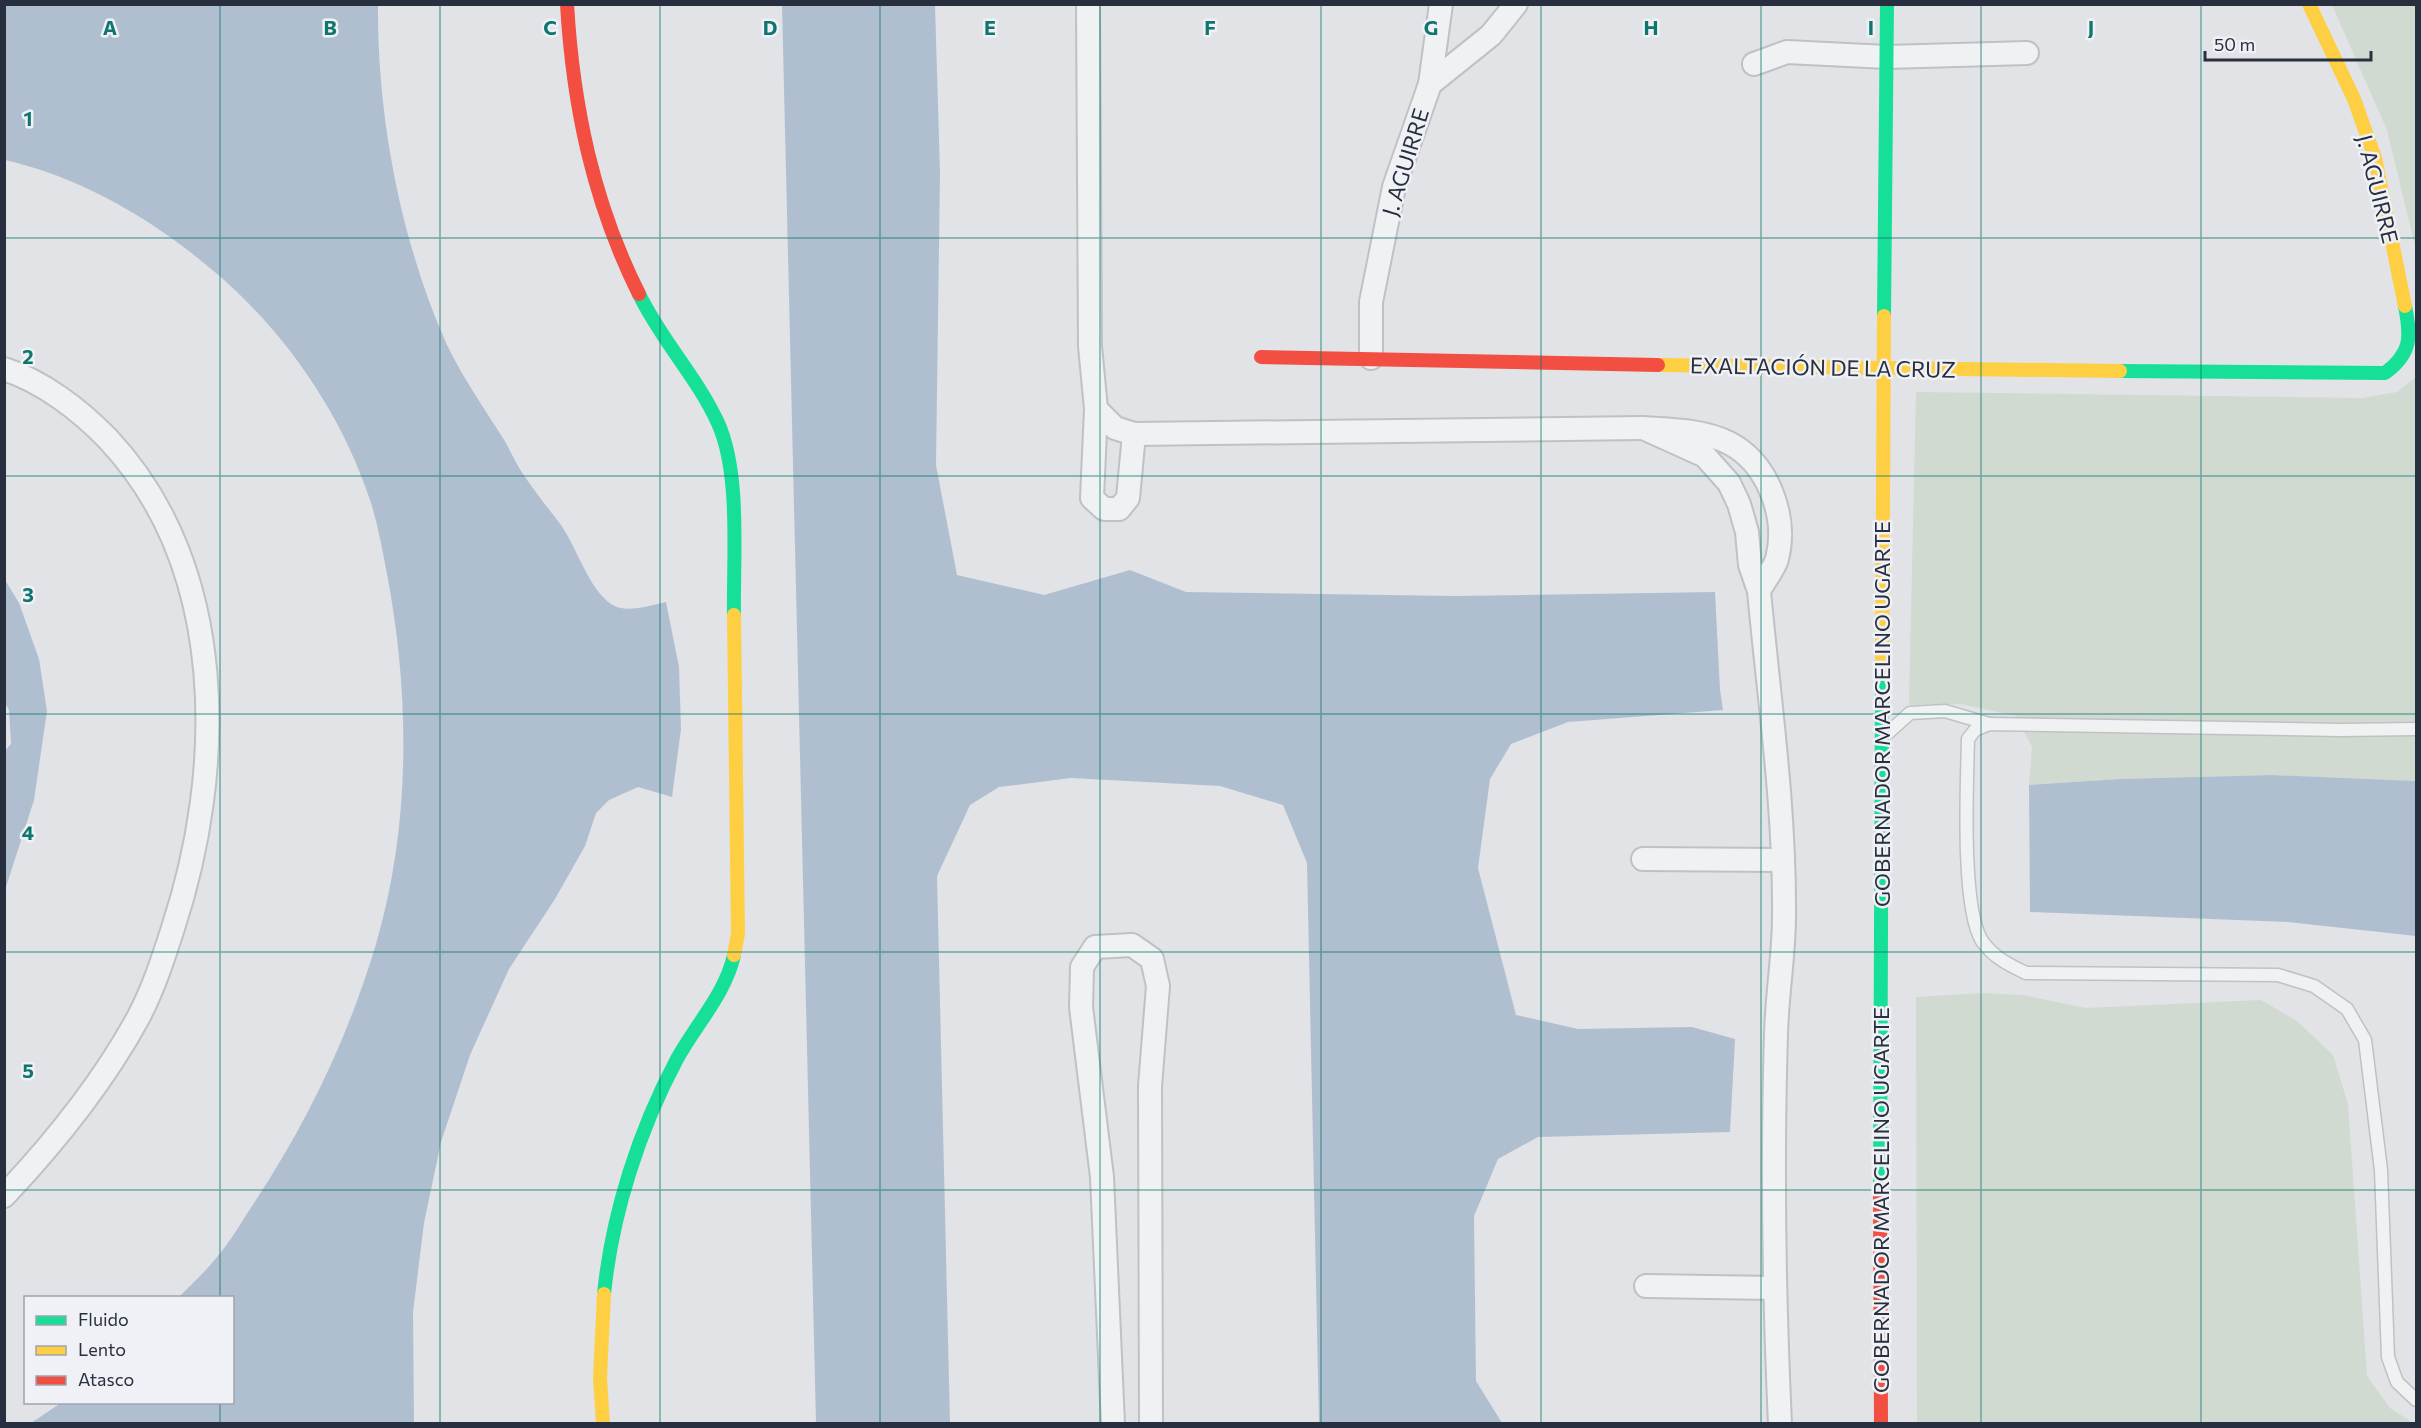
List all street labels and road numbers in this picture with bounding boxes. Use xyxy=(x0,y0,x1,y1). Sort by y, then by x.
street label: J. AGUIRRE xyxy=(1376,105,1434,219)
street label: J. AGUIRRE xyxy=(2351,132,2405,246)
street label: EXALTACIÓN DE LA CRUZ xyxy=(1690,351,1956,383)
street label: GOBERNADOR MARCELINO UGARTE xyxy=(1868,521,1895,907)
street label: GOBERNADOR MARCELINO UGARTE xyxy=(1867,1007,1894,1393)

